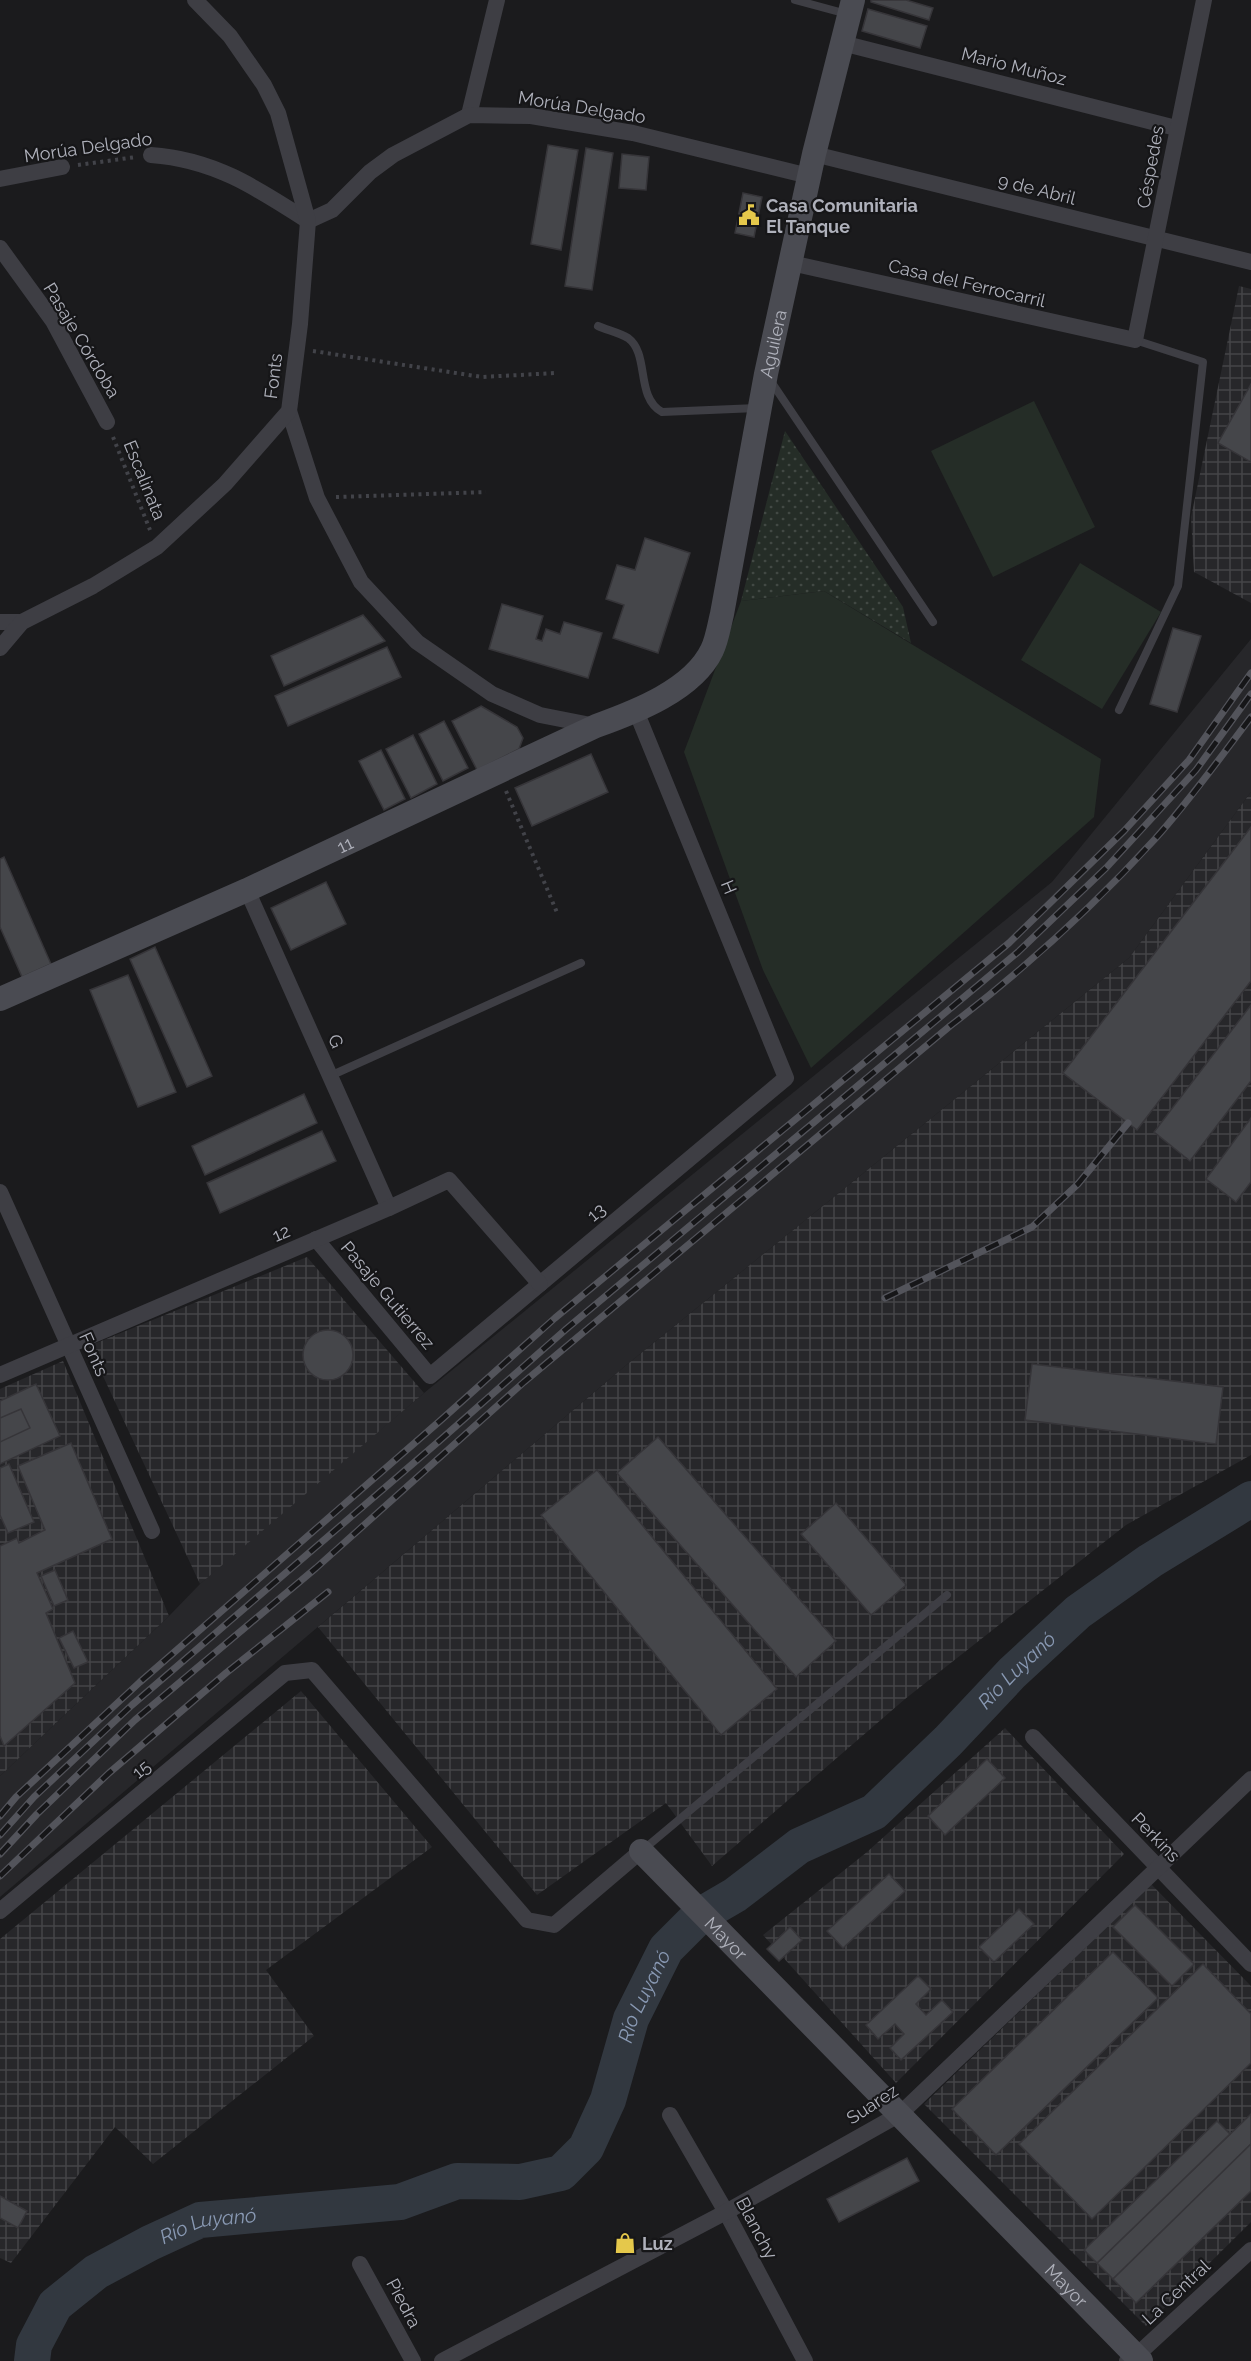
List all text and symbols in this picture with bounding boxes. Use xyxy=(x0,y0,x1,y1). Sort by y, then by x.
street label: Mario Muñoz xyxy=(959,43,1069,89)
street label: Morúa Delgado xyxy=(517,87,648,127)
street label: Céspedes xyxy=(1132,124,1168,210)
street label: Morúa Delgado xyxy=(23,128,154,166)
street label: 9 de Abril xyxy=(996,169,1078,209)
place label: Casa Comunitaria El Tanque xyxy=(766,195,918,237)
public building icon: Casa Comunitaria El Tanque xyxy=(737,203,761,227)
street label: Casa del Ferrocarril xyxy=(886,255,1048,311)
street label: Pasaje Córdoba xyxy=(39,279,125,401)
street label: Aguilera xyxy=(755,308,790,380)
street label: Fonts xyxy=(260,352,286,400)
street label: Escalinata xyxy=(119,437,171,523)
street label: 11 xyxy=(333,831,356,857)
street label: H xyxy=(717,877,741,897)
street label: G xyxy=(324,1031,348,1051)
street label: 13 xyxy=(583,1198,609,1226)
street label: 12 xyxy=(269,1220,293,1246)
street label: Pasaje Gutierrez xyxy=(337,1237,439,1353)
street label: Fonts xyxy=(75,1329,113,1379)
water label: Río Luyanó xyxy=(973,1627,1061,1714)
street label: 15 xyxy=(128,1755,155,1783)
street label: Perkins xyxy=(1127,1808,1185,1866)
street label: Mayor xyxy=(701,1912,752,1964)
water label: Río Luyanó xyxy=(613,1946,676,2045)
street label: Suarez xyxy=(842,2080,902,2128)
street label: Blanchy xyxy=(732,2193,782,2263)
water label: Río Luyanó xyxy=(156,2203,257,2249)
shop icon: Luz xyxy=(613,2231,637,2255)
place label: Luz xyxy=(642,2233,673,2254)
street label: La Central xyxy=(1138,2255,1214,2329)
street label: Mayor xyxy=(1041,2259,1093,2311)
street label: Piedra xyxy=(382,2275,426,2331)

